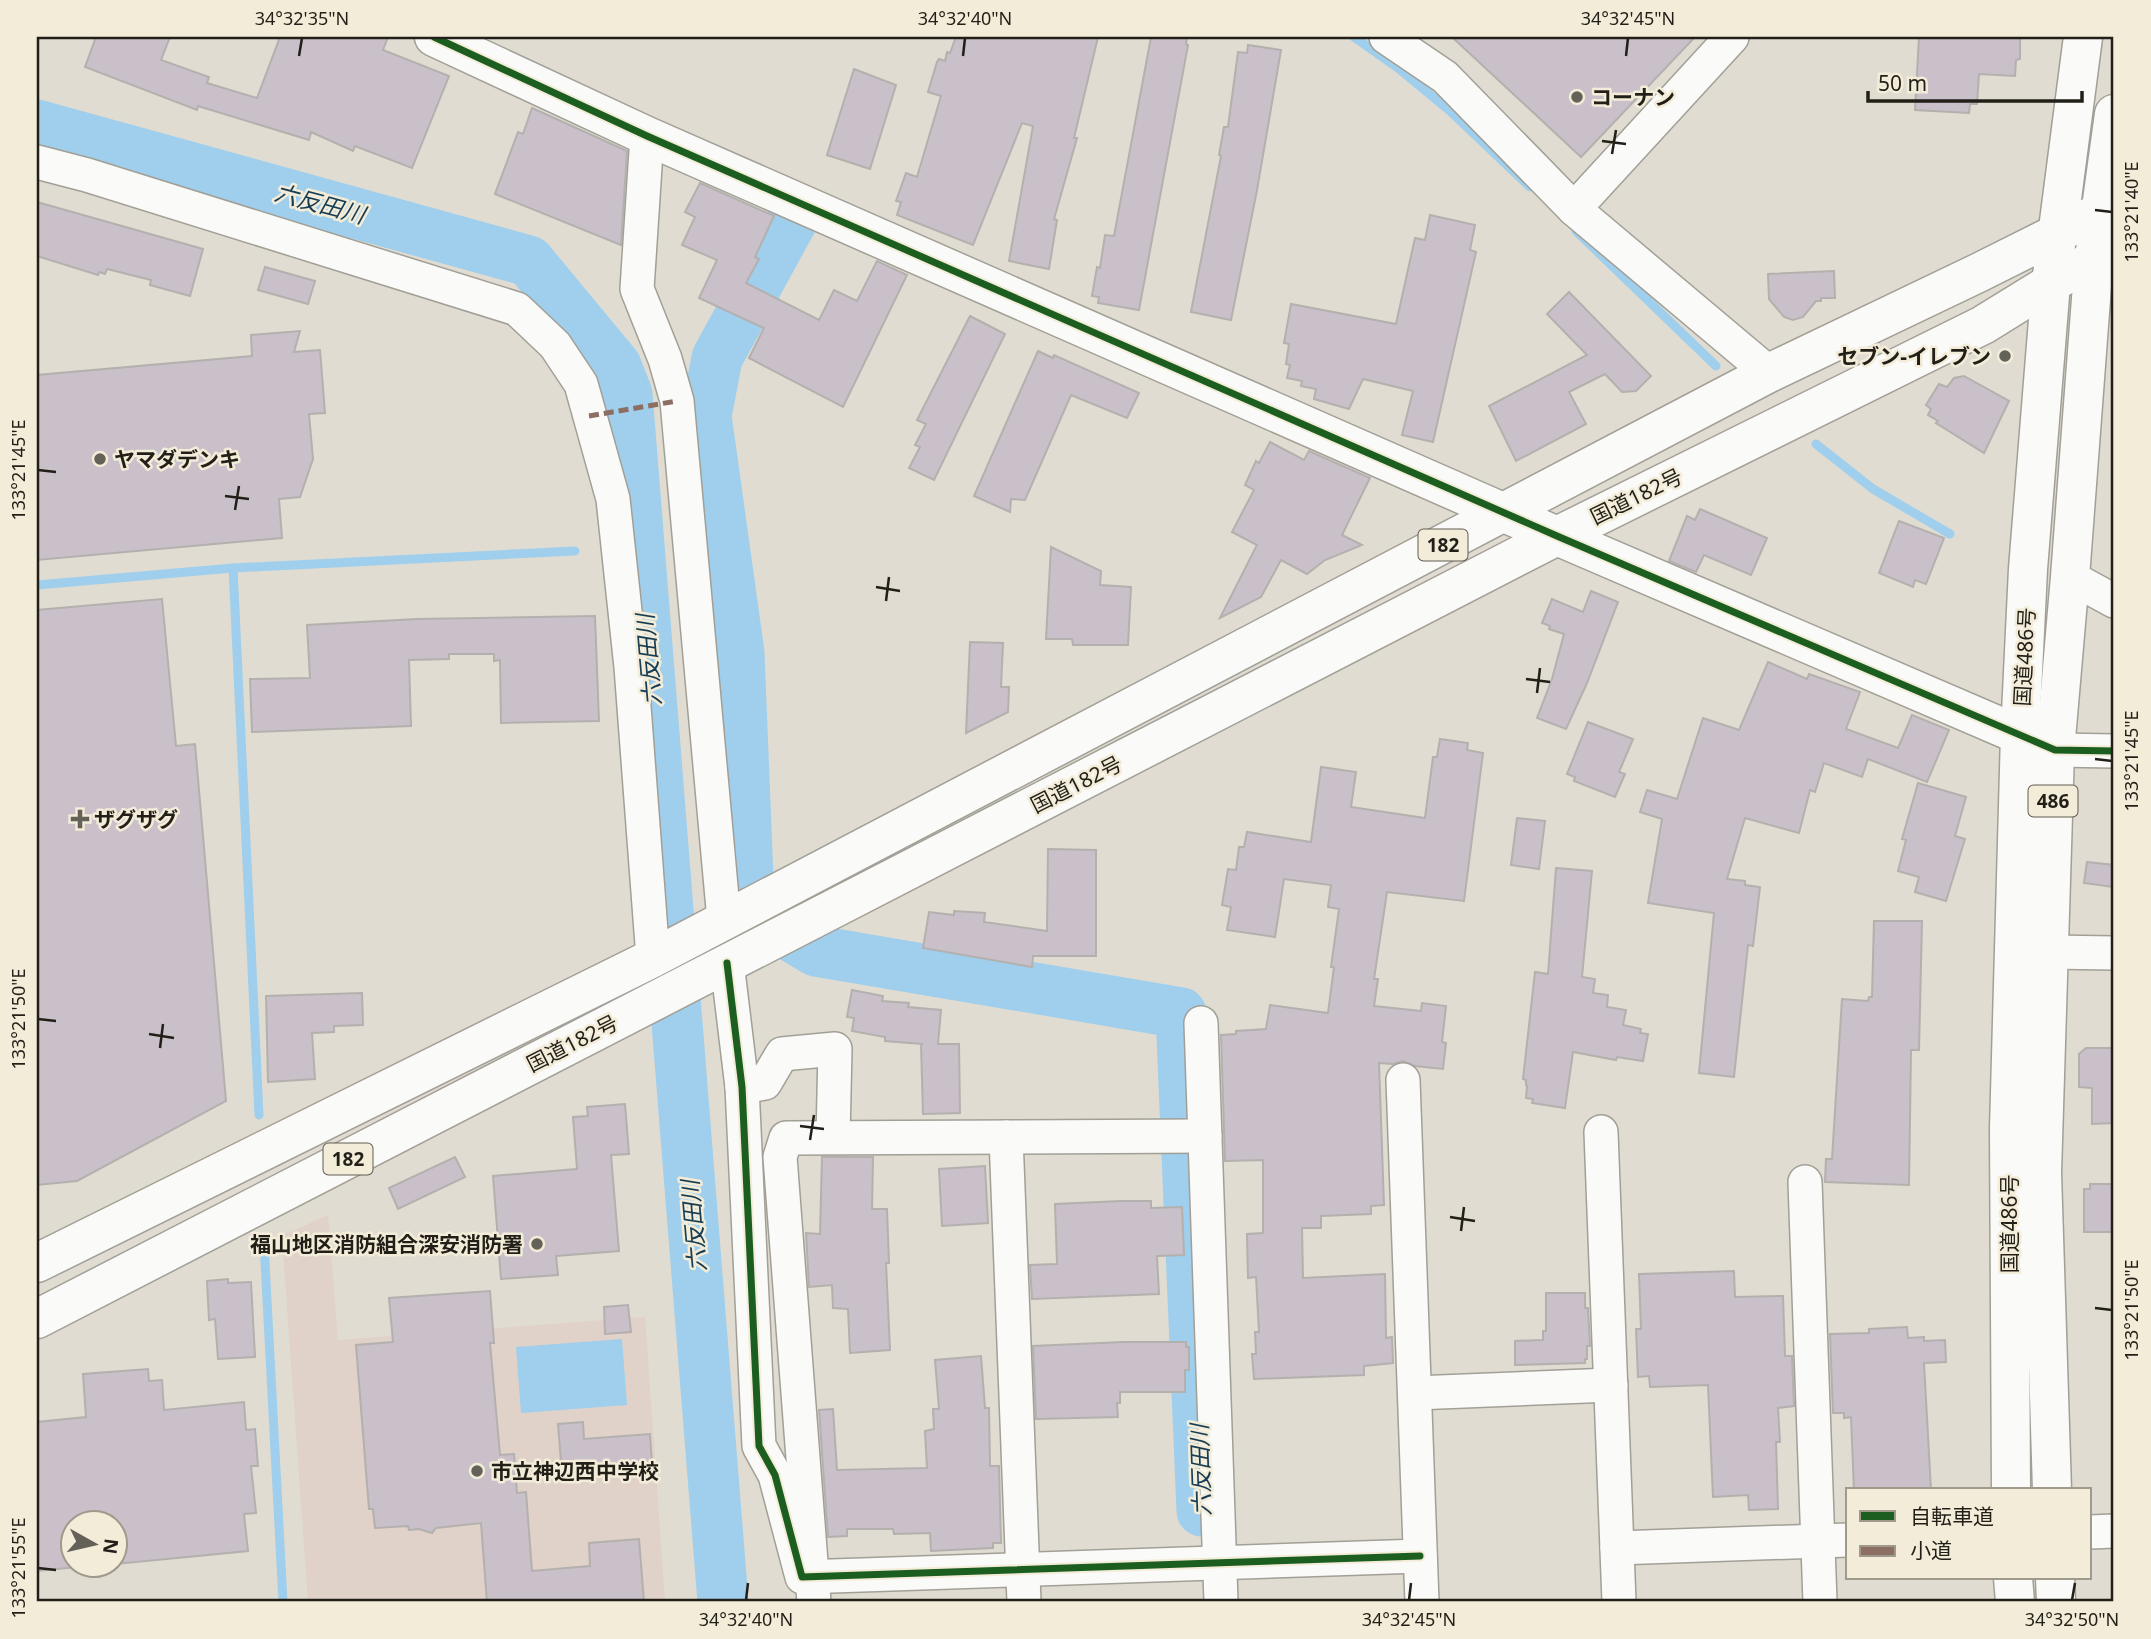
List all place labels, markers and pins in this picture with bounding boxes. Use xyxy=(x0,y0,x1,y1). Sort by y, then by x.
place label: コーナン xyxy=(1591,83,1675,111)
marker: コーナン xyxy=(1569,89,1585,105)
place label: セブン-イレブン xyxy=(1837,342,1991,370)
marker: セブン-イレブン xyxy=(1997,348,2013,364)
place label: ヤマダデンキ xyxy=(114,445,240,473)
marker: ヤマダデンキ xyxy=(92,451,108,467)
place label: ザグザグ xyxy=(94,805,178,833)
marker: ザグザグ xyxy=(72,811,88,827)
place label: 福山地区消防組合深安消防署 xyxy=(250,1230,523,1258)
marker: 福山地区消防組合深安消防署 xyxy=(529,1236,545,1252)
place label: 市立神辺西中学校 xyxy=(491,1457,659,1485)
marker: 市立神辺西中学校 xyxy=(469,1463,485,1479)

